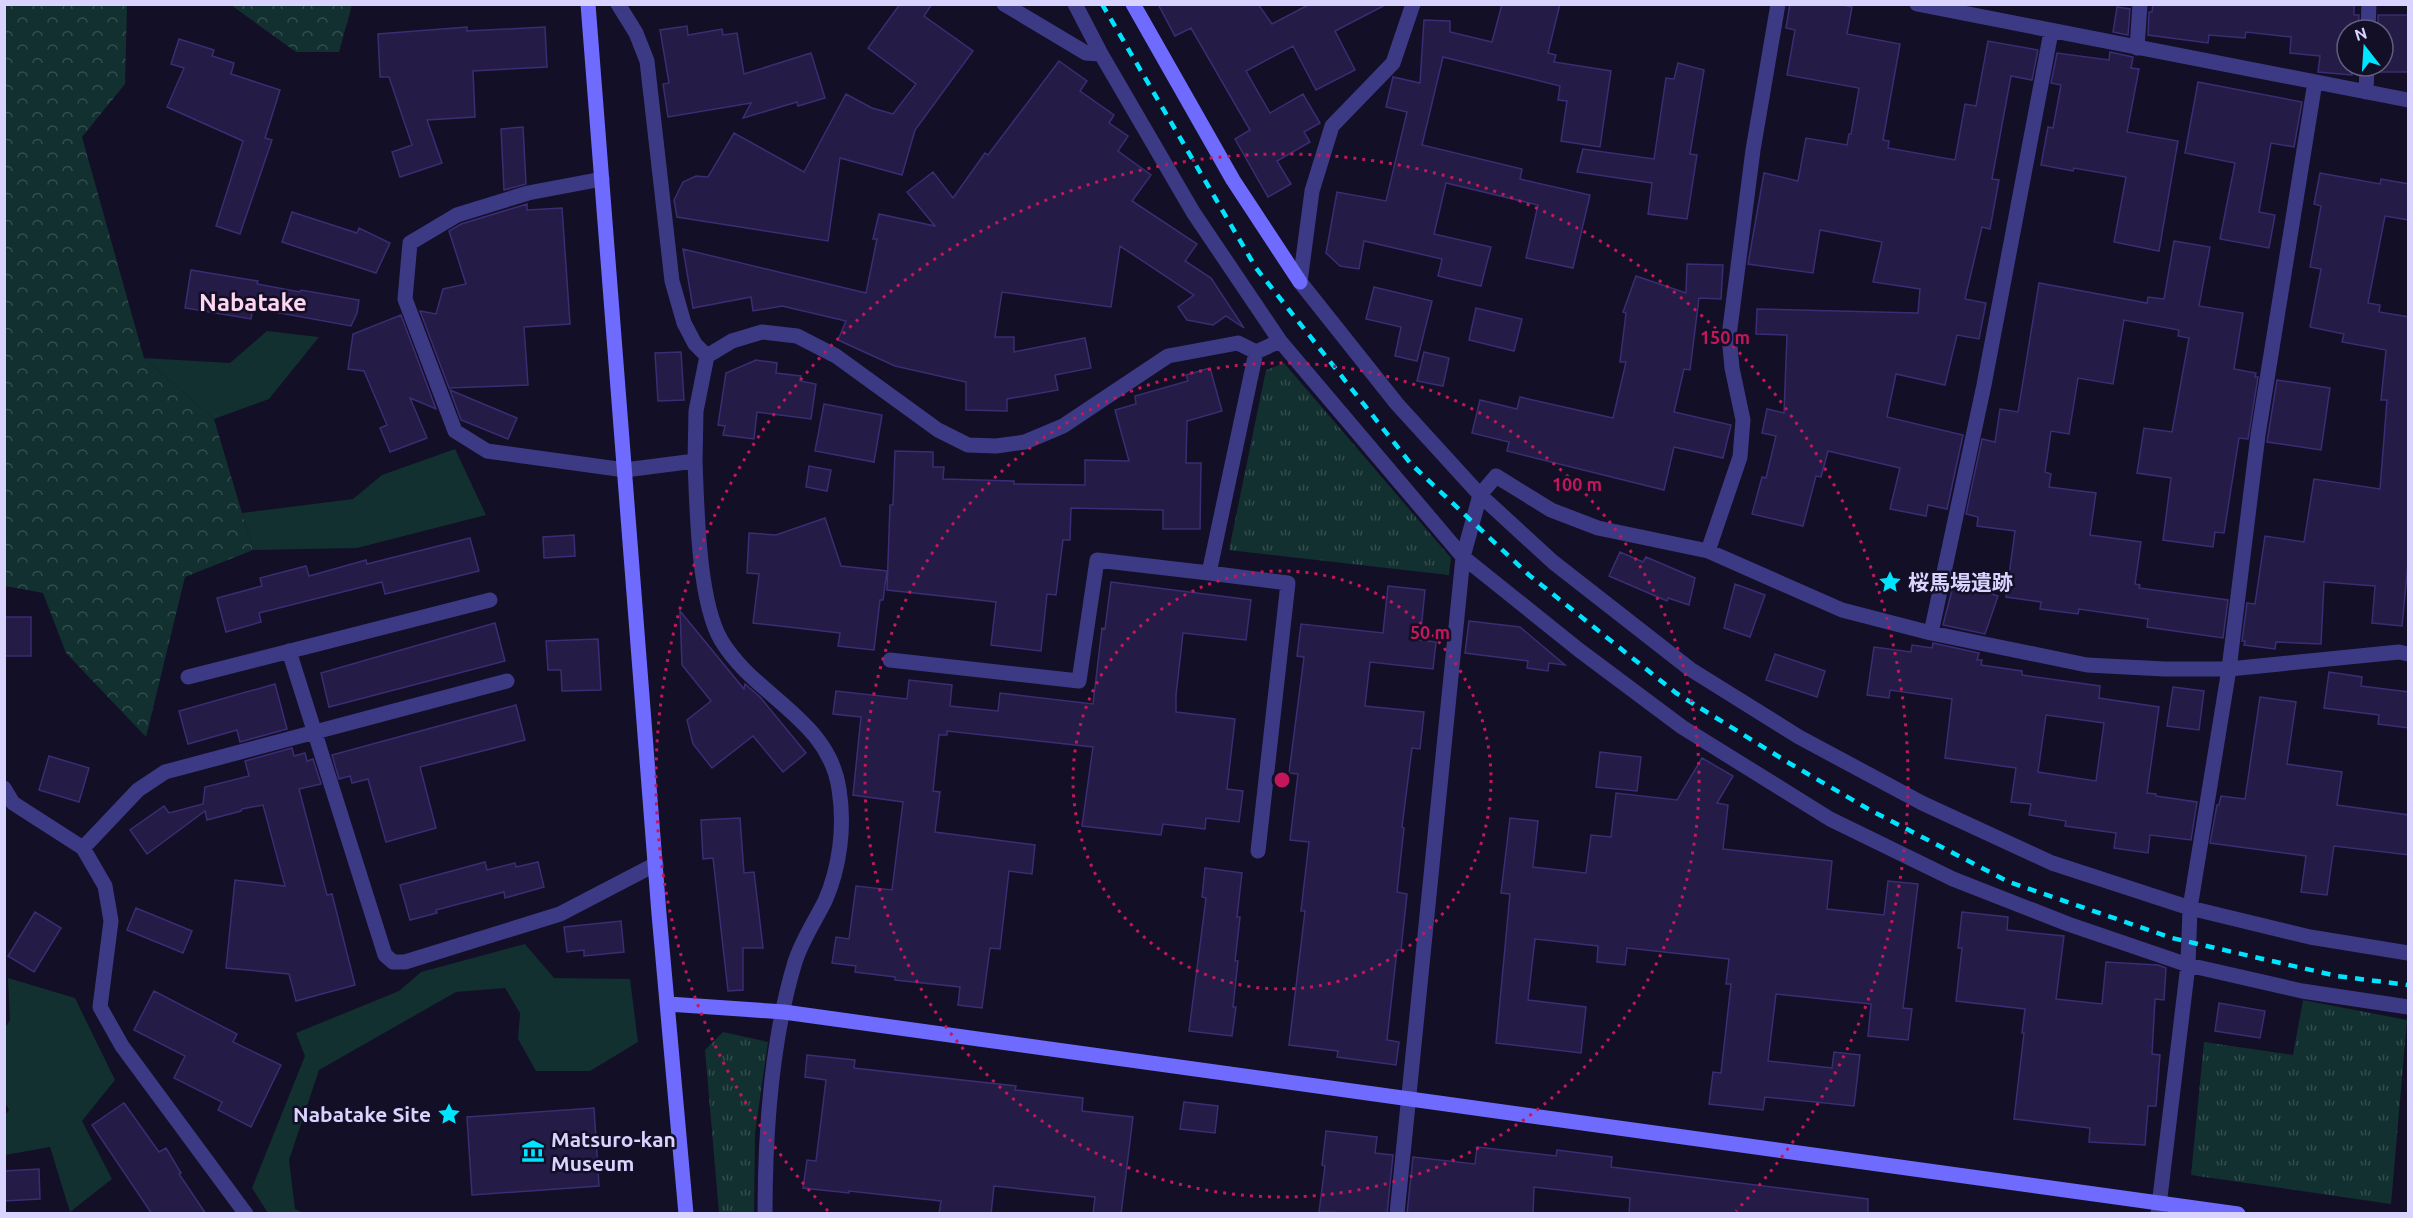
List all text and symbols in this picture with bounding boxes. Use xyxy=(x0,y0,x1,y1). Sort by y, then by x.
north arrow xyxy=(2335,18,2395,78)
text: N xyxy=(2352,23,2369,44)
district label: Nabatake xyxy=(199,289,307,316)
text: 150 m xyxy=(1700,327,1750,347)
text: 100 m xyxy=(1552,474,1602,494)
place icon: 桜馬場遺跡 xyxy=(1877,569,1903,595)
place label: 桜馬場遺跡 xyxy=(1908,570,2013,594)
text: 50 m xyxy=(1410,622,1450,642)
centre of rings xyxy=(1272,770,1292,790)
place icon: Nabatake Site xyxy=(436,1101,462,1127)
place label: Nabatake Site xyxy=(293,1102,431,1126)
place label: Matsuro-kan Museum xyxy=(551,1127,676,1175)
museum icon: Matsuro-kan Museum xyxy=(520,1138,546,1164)

